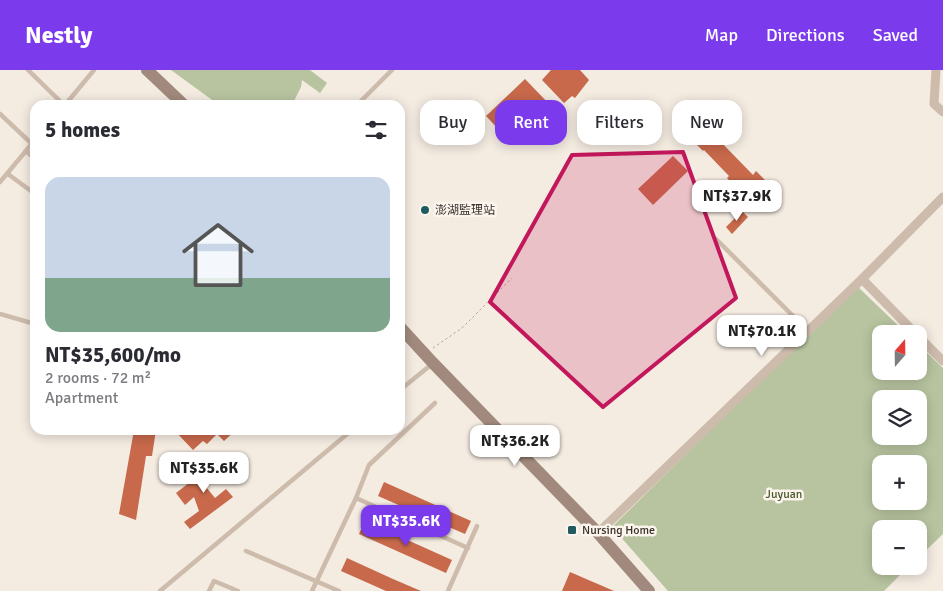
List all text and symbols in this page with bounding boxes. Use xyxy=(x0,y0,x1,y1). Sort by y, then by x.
text: Nestly xyxy=(25,20,92,50)
text: Map xyxy=(705,24,738,46)
text: Directions xyxy=(766,24,845,46)
text: Saved xyxy=(873,24,918,46)
chip: Buy xyxy=(420,100,485,145)
chip: Rent xyxy=(495,100,567,145)
chip: Filters xyxy=(577,100,662,145)
chip: New xyxy=(672,100,742,145)
icon: filters xyxy=(362,116,390,144)
text: 5 homes xyxy=(45,117,120,143)
pin: NT$37.9K xyxy=(685,180,789,222)
text: NT$37.9K xyxy=(703,186,771,206)
place label: 澎湖監理站 xyxy=(435,203,495,218)
marker: 澎湖監理站 xyxy=(419,204,431,216)
icon: home xyxy=(173,210,263,300)
pin: NT$70.1K xyxy=(710,314,814,357)
text: NT$70.1K xyxy=(728,321,796,341)
north arrow xyxy=(872,325,928,380)
map controls xyxy=(872,325,927,575)
text: NT$35,600/mo xyxy=(45,342,181,368)
text: 2 rooms · 72 m² xyxy=(45,368,151,388)
text: Apartment xyxy=(45,388,118,408)
button: layers xyxy=(872,390,927,445)
pin: NT$36.2K xyxy=(463,424,567,467)
text: NT$36.2K xyxy=(481,431,549,451)
pin: NT$35.6K xyxy=(152,452,256,494)
button: + xyxy=(872,455,927,510)
text: NT$35.6K xyxy=(170,458,238,478)
park label: Juyuan xyxy=(766,487,802,502)
pin: NT$35.6K xyxy=(354,504,458,547)
text: NT$35.6K xyxy=(372,511,440,531)
button: − xyxy=(872,520,927,575)
place label: Nursing Home xyxy=(582,523,655,538)
marker: Nursing Home xyxy=(566,524,578,536)

